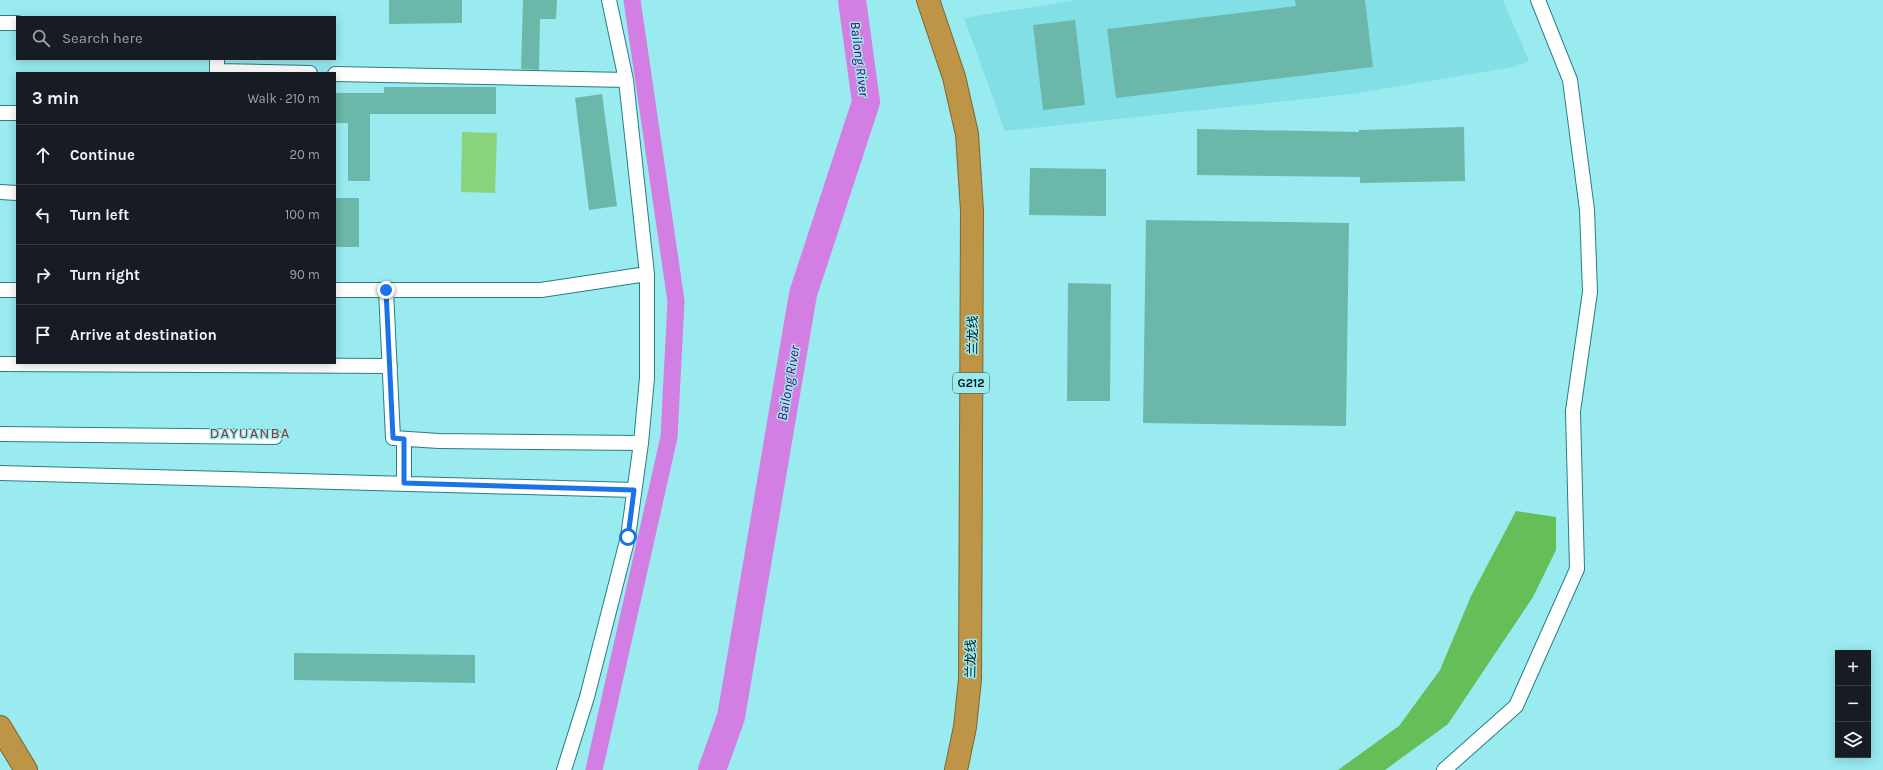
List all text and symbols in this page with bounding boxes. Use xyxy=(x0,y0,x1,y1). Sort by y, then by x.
search box xyxy=(16,16,336,60)
water label: Bailong River xyxy=(846,20,873,99)
icon: search xyxy=(30,27,52,49)
text: Search here xyxy=(62,29,143,47)
text: 3 min xyxy=(32,88,79,108)
text: Walk · 210 m xyxy=(247,91,320,106)
icon: ahead xyxy=(32,144,54,166)
text: Continue xyxy=(70,146,135,164)
text: 20 m xyxy=(290,147,320,162)
icon: left xyxy=(32,204,54,226)
text: Turn left xyxy=(70,206,129,224)
text: 100 m xyxy=(285,207,320,222)
icon: right xyxy=(32,264,54,286)
text: Turn right xyxy=(70,266,140,284)
text: 90 m xyxy=(289,267,320,282)
route end xyxy=(377,281,395,299)
street label: 兰龙线 xyxy=(965,315,980,355)
icon: arrive xyxy=(32,324,54,346)
text: Arrive at destination xyxy=(70,326,217,344)
water label: Bailong River xyxy=(774,343,804,422)
road number: G212 xyxy=(953,373,989,393)
district label: DAYUANBA xyxy=(210,424,290,442)
route start xyxy=(619,528,637,546)
street label: 兰龙线 xyxy=(963,639,978,679)
map controls xyxy=(1835,650,1871,758)
button: + xyxy=(1835,650,1871,686)
button: − xyxy=(1835,686,1871,722)
button: layers xyxy=(1835,722,1871,758)

